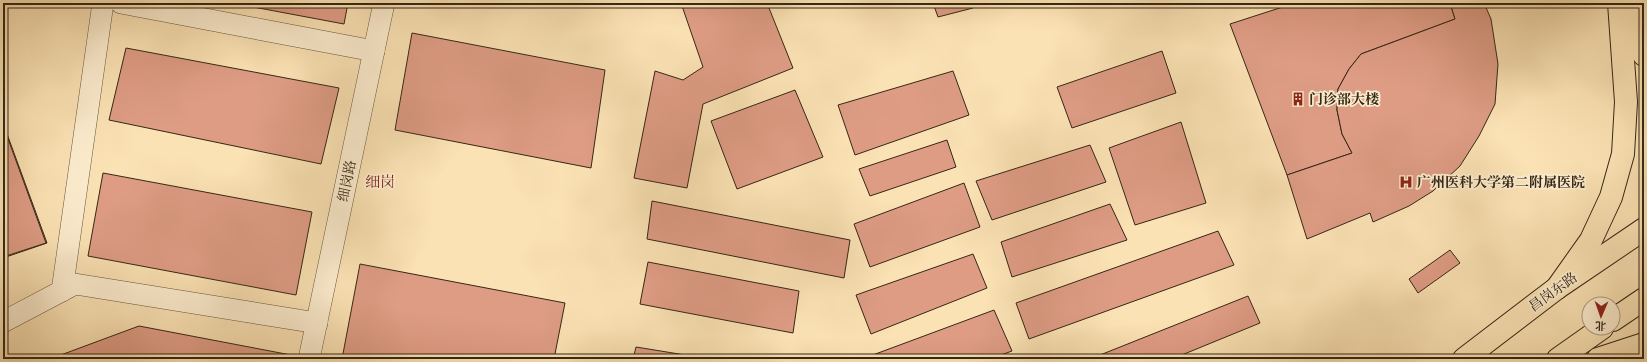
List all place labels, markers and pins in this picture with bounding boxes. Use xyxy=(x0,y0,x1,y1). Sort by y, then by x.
building icon: 门诊部大楼 xyxy=(1290,91,1306,107)
place label: 门诊部大楼 xyxy=(1309,91,1379,108)
hospital icon: 广州医科大学第二附属医院 xyxy=(1398,174,1414,190)
place label: 广州医科大学第二附属医院 xyxy=(1417,174,1585,191)

